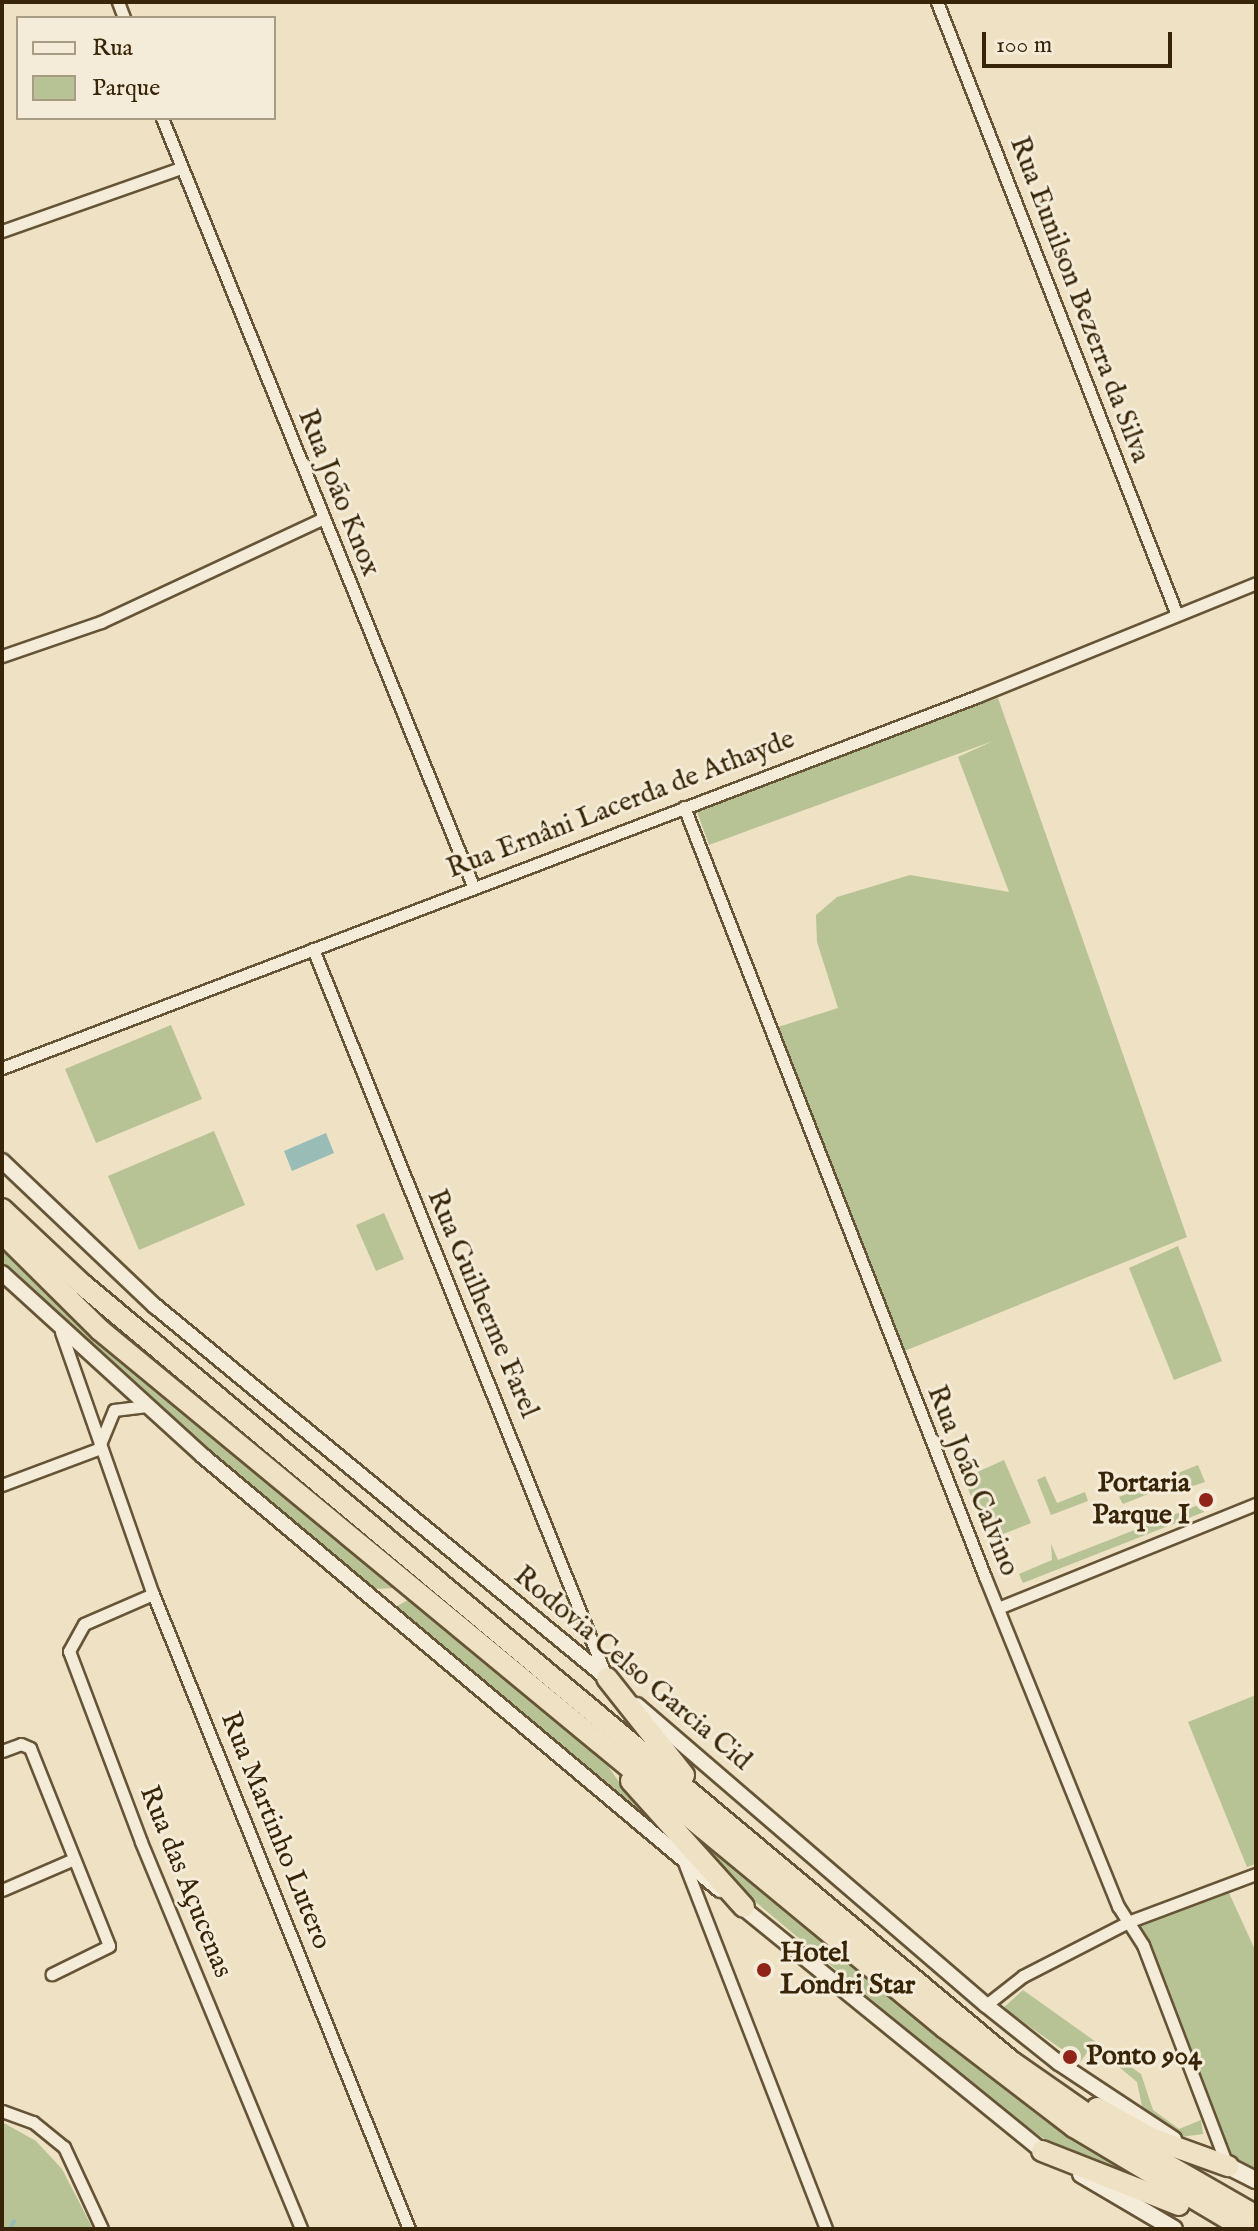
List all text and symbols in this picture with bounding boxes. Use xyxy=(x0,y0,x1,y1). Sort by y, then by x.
legend xyxy=(16,16,276,120)
scale bar xyxy=(986,16,1176,66)
text: 100 m xyxy=(996,30,1052,61)
text: Rua xyxy=(92,33,133,64)
text: Parque xyxy=(92,73,160,104)
street label: Rua Eunilson Bezerra da Silva xyxy=(1001,132,1157,468)
street label: Rua João Knox xyxy=(289,405,387,581)
street label: Rua Ernâni Lacerda de Athayde xyxy=(442,723,800,887)
street label: Rua Guilherme Farel xyxy=(419,1185,545,1423)
street label: Rua João Calvino xyxy=(919,1381,1025,1581)
place label: Portaria Parque I xyxy=(1092,1467,1190,1533)
marker: Portaria Parque I xyxy=(1197,1491,1215,1509)
street label: Rodovia Celso Garcia Cid xyxy=(506,1560,758,1778)
street label: Rua Martinho Lutero xyxy=(212,1707,338,1955)
street label: Rua das Açucenas xyxy=(131,1781,239,1983)
place label: Hotel Londri Star xyxy=(780,1937,915,2003)
marker: Hotel Londri Star xyxy=(755,1961,773,1979)
place label: Ponto 904 xyxy=(1086,2040,1202,2074)
marker: Ponto 904 xyxy=(1061,2048,1079,2066)

